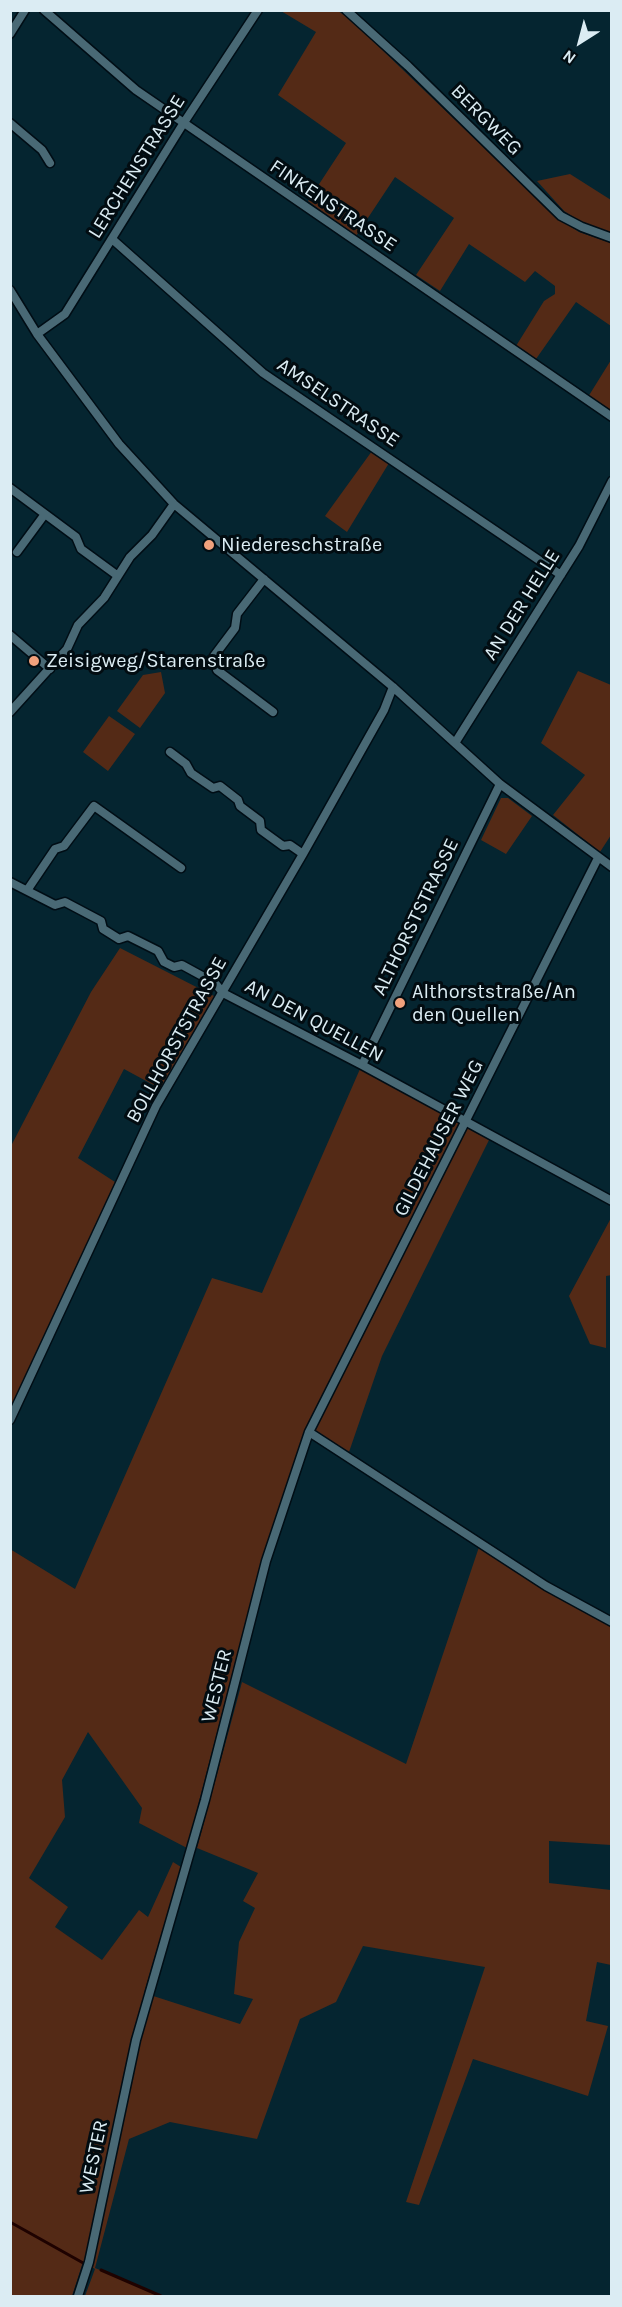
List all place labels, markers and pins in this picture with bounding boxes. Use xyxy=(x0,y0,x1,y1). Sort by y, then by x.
place label: Niedereschstraße xyxy=(221,533,382,557)
marker: Niedereschstraße xyxy=(202,538,216,552)
place label: Zeisigweg/Starenstraße xyxy=(46,649,265,673)
marker: Zeisigweg/Starenstraße xyxy=(27,654,41,668)
place label: Althorststraße/An den Quellen xyxy=(412,980,576,1027)
marker: Althorststraße/An den Quellen xyxy=(393,996,407,1010)

